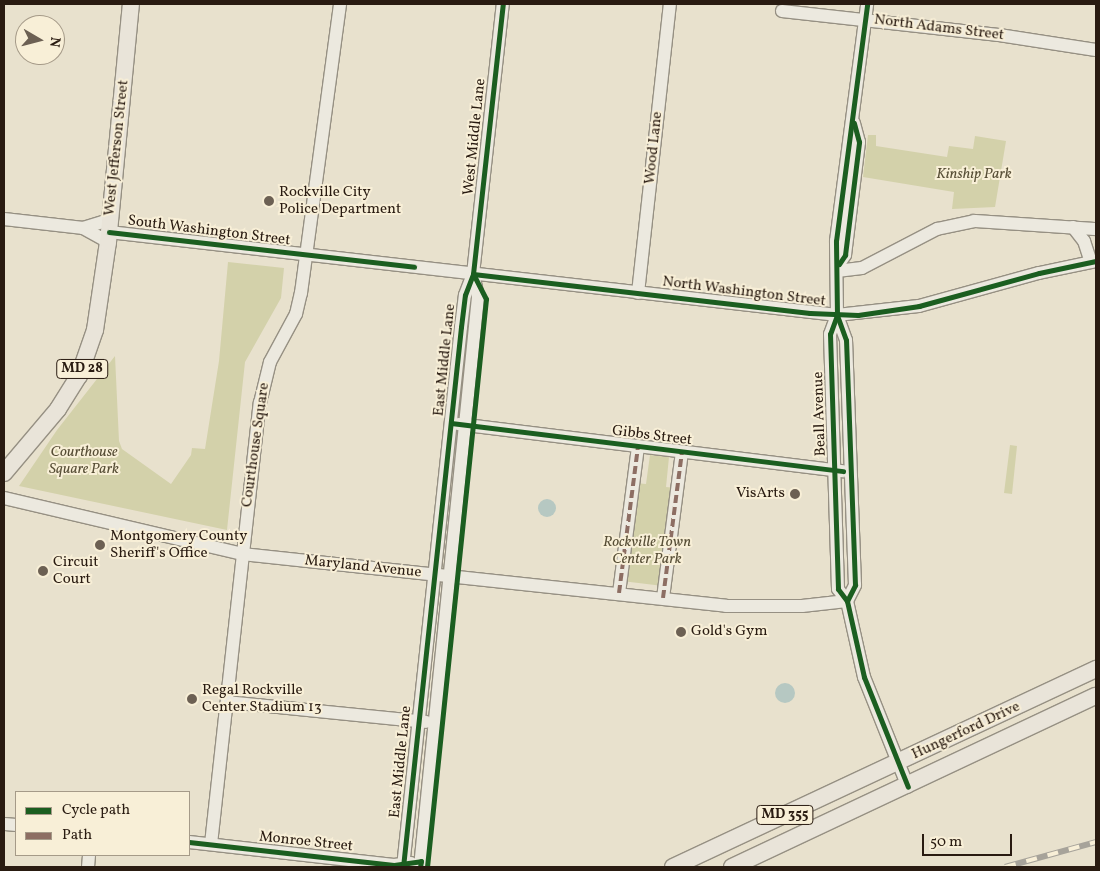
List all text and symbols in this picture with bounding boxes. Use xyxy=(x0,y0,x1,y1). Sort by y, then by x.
street label: North Adams Street xyxy=(873,11,1005,45)
north arrow xyxy=(15,15,65,65)
text: N xyxy=(44,36,64,48)
street label: West Middle Lane xyxy=(460,78,490,196)
street label: West Jefferson Street xyxy=(101,79,133,217)
street label: Wood Lane xyxy=(641,111,667,185)
park label: Kinship Park xyxy=(936,166,1012,184)
place label: Rockville City Police Department xyxy=(279,183,401,218)
marker: Rockville City Police Department xyxy=(263,195,275,207)
street label: South Washington Street xyxy=(126,212,292,250)
street label: North Washington Street xyxy=(661,273,827,311)
street label: East Middle Lane xyxy=(430,303,460,417)
road number: MD 28 xyxy=(56,358,108,380)
street label: Beall Avenue xyxy=(810,371,830,457)
street label: Courthouse Square xyxy=(238,382,274,508)
street label: Gibbs Street xyxy=(611,422,693,450)
park label: Courthouse Square Park xyxy=(49,443,119,478)
place label: VisArts xyxy=(736,485,785,503)
marker: VisArts xyxy=(789,488,801,500)
place label: Montgomery County Sheriff's Office xyxy=(110,527,248,562)
park label: Rockville Town Center Park xyxy=(603,533,691,568)
marker: Montgomery County Sheriff's Office xyxy=(94,539,106,551)
street label: Maryland Avenue xyxy=(304,552,422,582)
place label: Circuit Court xyxy=(53,553,99,588)
marker: Circuit Court xyxy=(37,565,49,577)
place label: Gold's Gym xyxy=(691,623,767,641)
marker: Gold's Gym xyxy=(675,626,687,638)
place label: Regal Rockville Center Stadium 13 xyxy=(202,681,322,716)
marker: Regal Rockville Center Stadium 13 xyxy=(186,693,198,705)
street label: Hungerford Drive xyxy=(909,698,1023,764)
street label: East Middle Lane xyxy=(386,705,416,819)
legend xyxy=(15,791,190,856)
text: Cycle path xyxy=(62,800,130,821)
road number: MD 355 xyxy=(756,804,814,826)
scale bar xyxy=(925,824,1015,856)
text: Path xyxy=(62,825,92,846)
street label: Monroe Street xyxy=(258,828,354,856)
text: 50 m xyxy=(930,832,962,853)

